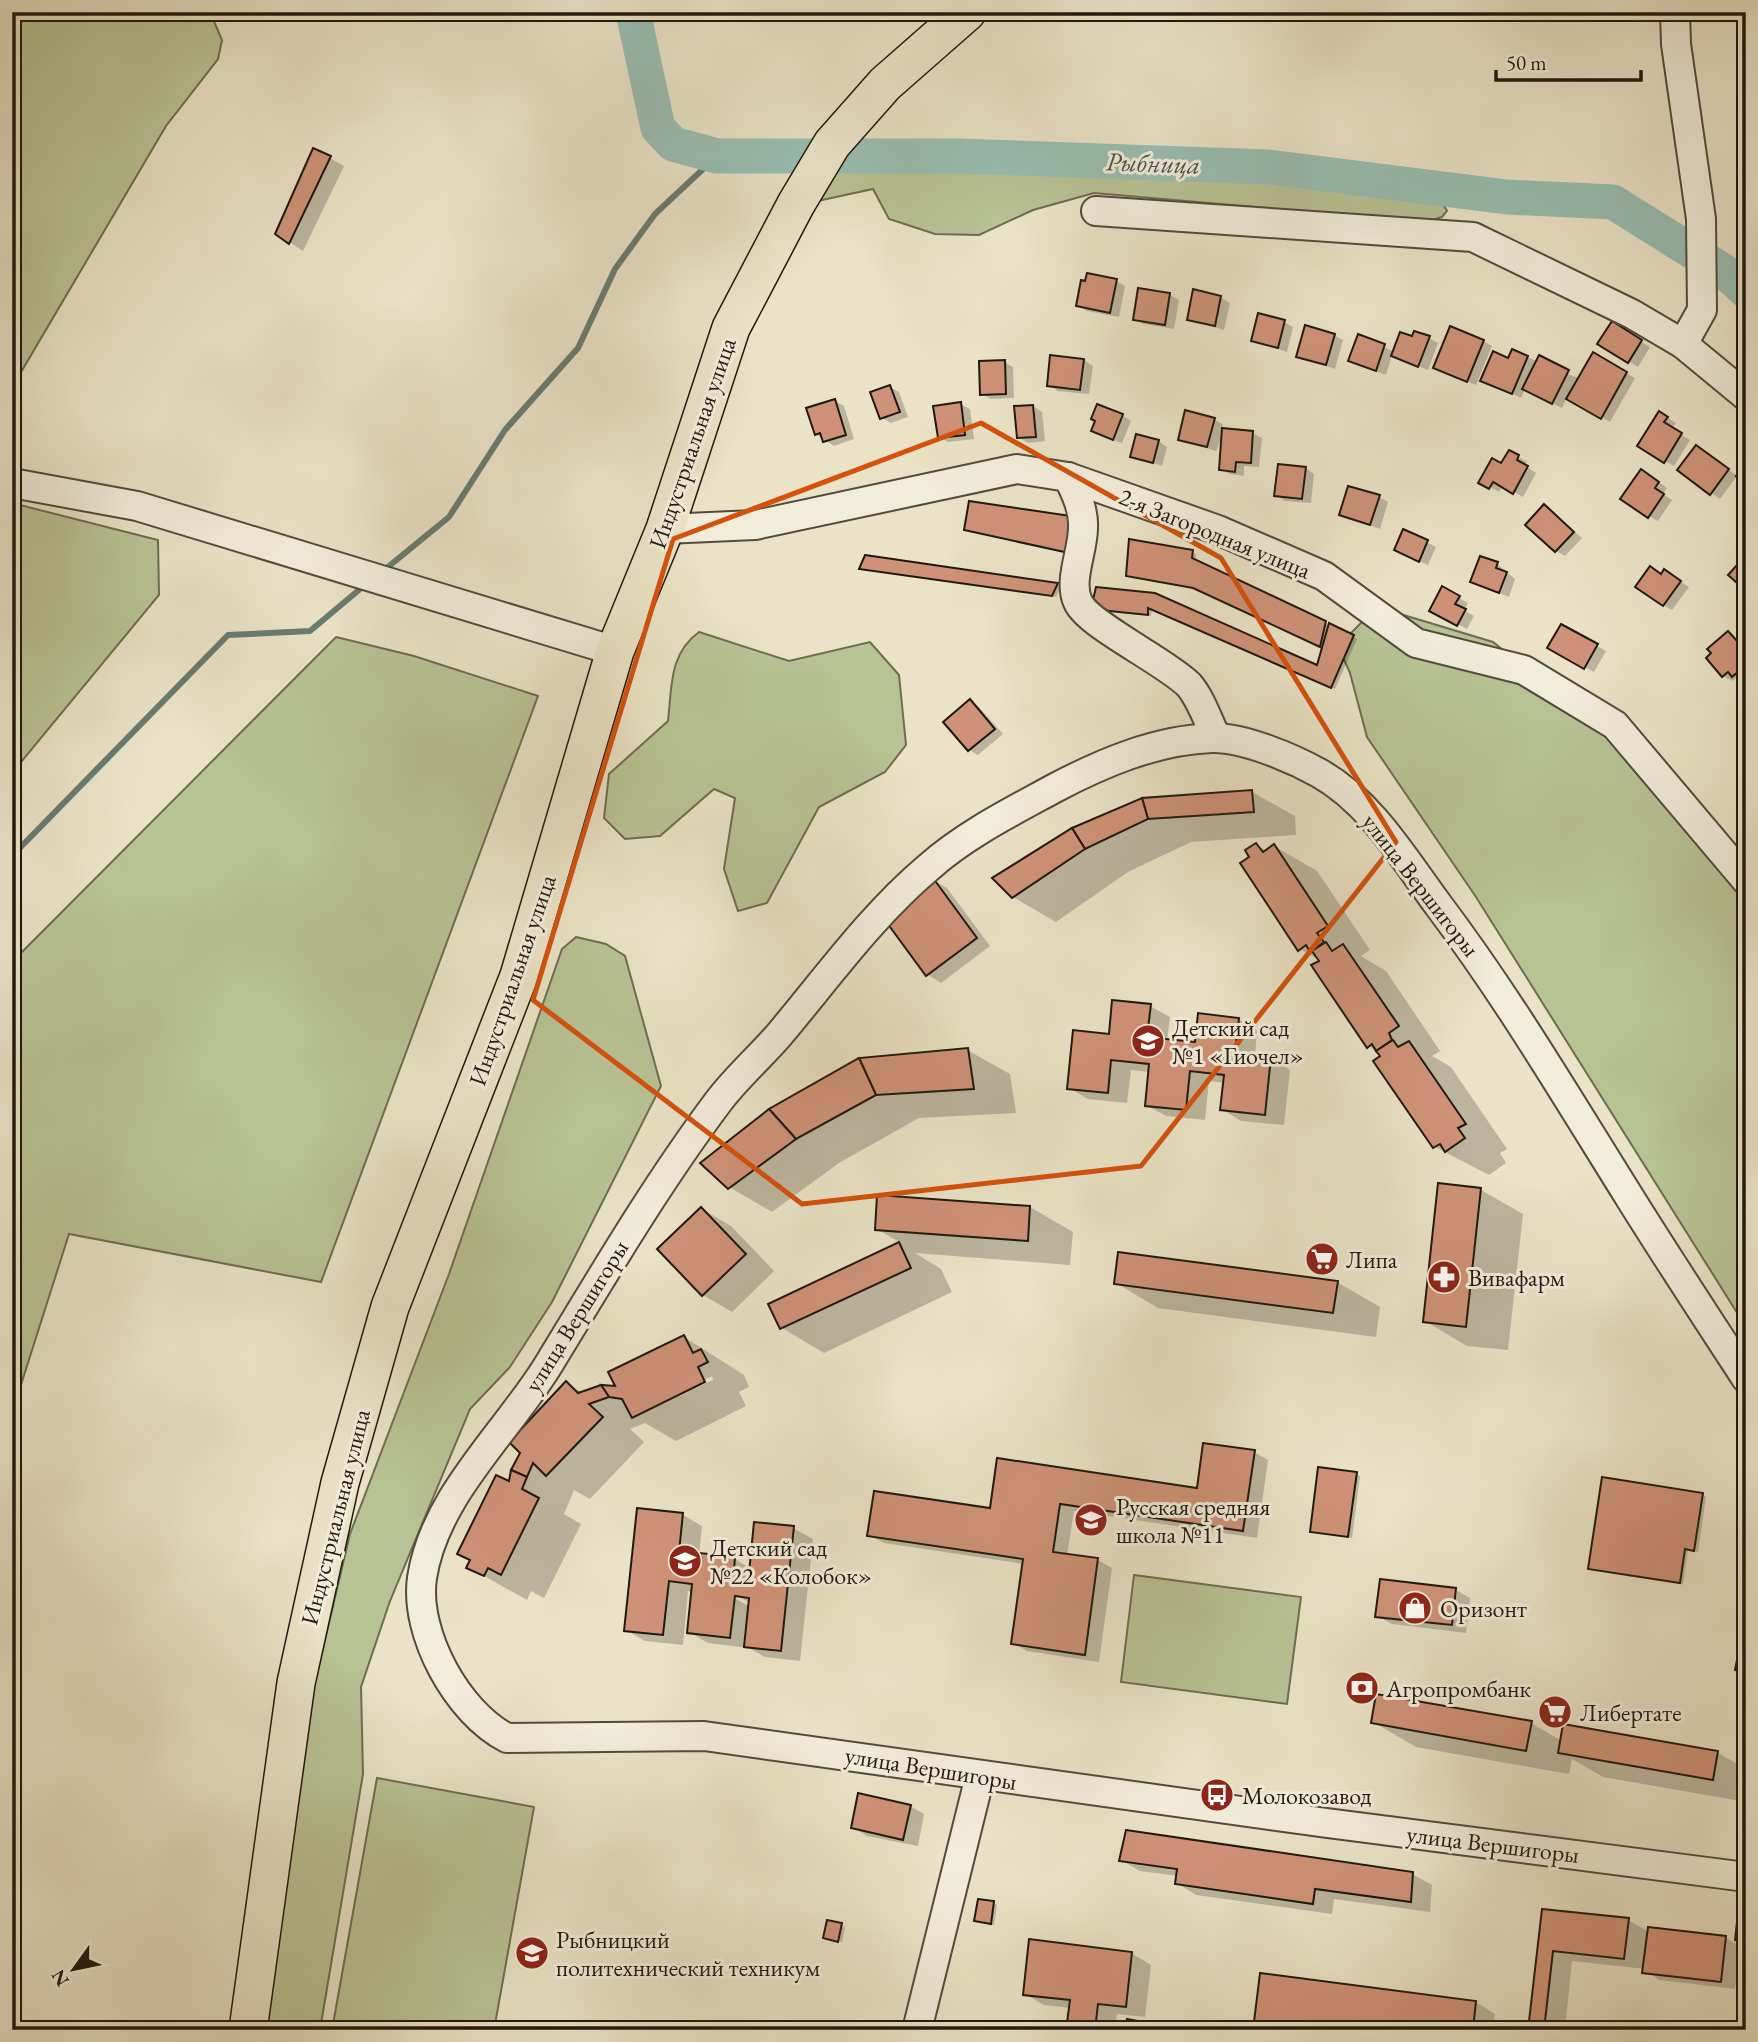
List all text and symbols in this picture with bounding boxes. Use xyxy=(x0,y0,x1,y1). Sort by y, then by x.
scale bar xyxy=(1496,38,1641,82)
text: 50 m xyxy=(1506,49,1547,76)
water label: Рыбница xyxy=(1105,144,1201,182)
street label: Индустриальная улица xyxy=(641,333,743,553)
street label: 2-я Загородная улица xyxy=(1115,480,1316,586)
street label: улица Вершигоры xyxy=(1355,807,1487,963)
street label: Индустриальная улица xyxy=(461,870,563,1090)
place label: Детский сад №1 «Гиочел» xyxy=(1172,1012,1304,1071)
school or university icon: Детский сад №1 «Гиочел» xyxy=(1129,1022,1167,1060)
street label: улица Вершигоры xyxy=(517,1234,635,1398)
supermarket icon: Липа xyxy=(1303,1240,1341,1278)
place label: Липа xyxy=(1346,1244,1398,1275)
pharmacy icon: Вивафарм xyxy=(1425,1258,1463,1296)
place label: Вивафарм xyxy=(1468,1262,1565,1293)
street label: Индустриальная улица xyxy=(293,1405,377,1628)
place label: Русская средняя школа №11 xyxy=(1116,1491,1270,1550)
school or university icon: Русская средняя школа №11 xyxy=(1072,1501,1110,1539)
place label: Детский сад №22 «Колобок» xyxy=(710,1532,872,1591)
school or university icon: Детский сад №22 «Колобок» xyxy=(666,1542,704,1580)
shop icon: Оризонт xyxy=(1396,1589,1434,1627)
place label: Оризонт xyxy=(1440,1593,1527,1624)
bank icon: Агропромбанк xyxy=(1343,1669,1381,1707)
place label: Агропромбанк xyxy=(1385,1673,1532,1704)
supermarket icon: Либертате xyxy=(1536,1693,1574,1731)
place label: Либертате xyxy=(1580,1697,1682,1728)
street label: улица Вершигоры xyxy=(843,1739,1019,1797)
bus stop icon: Молокозавод xyxy=(1198,1776,1236,1814)
place label: Молокозавод xyxy=(1242,1780,1372,1811)
street label: улица Вершигоры xyxy=(1405,1818,1581,1870)
place label: Рыбницкий политехнический техникум xyxy=(556,1924,820,1983)
north arrow xyxy=(38,1934,108,2004)
school or university icon: Рыбницкий политехнический техникум xyxy=(513,1934,551,1972)
text: N xyxy=(45,1964,75,1991)

